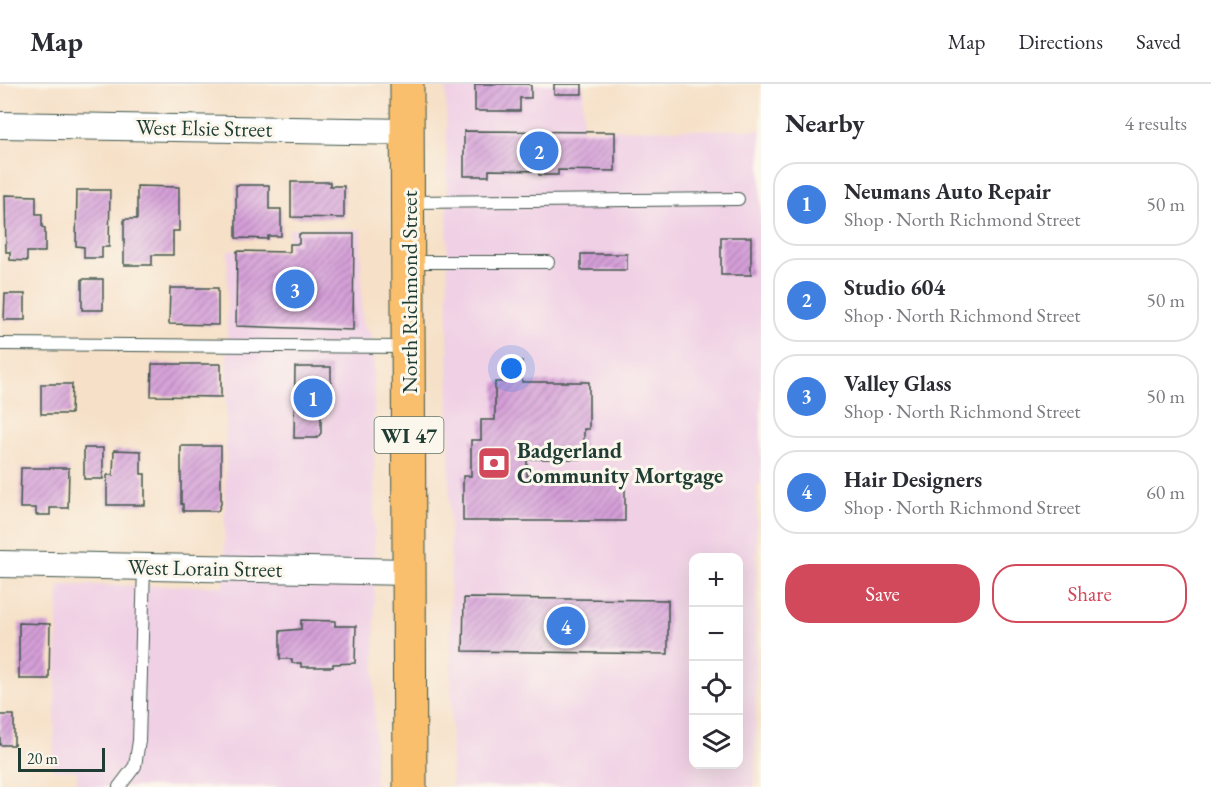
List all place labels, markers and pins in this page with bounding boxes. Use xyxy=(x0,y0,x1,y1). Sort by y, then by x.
pin: 2 xyxy=(520,128,558,174)
pin: 3 xyxy=(276,266,314,312)
pin: 1 xyxy=(294,376,332,420)
place label: Badgerland Community Mortgage xyxy=(517,436,723,490)
bank icon: Badgerland Community Mortgage xyxy=(476,445,512,481)
pin: 4 xyxy=(546,604,586,648)

